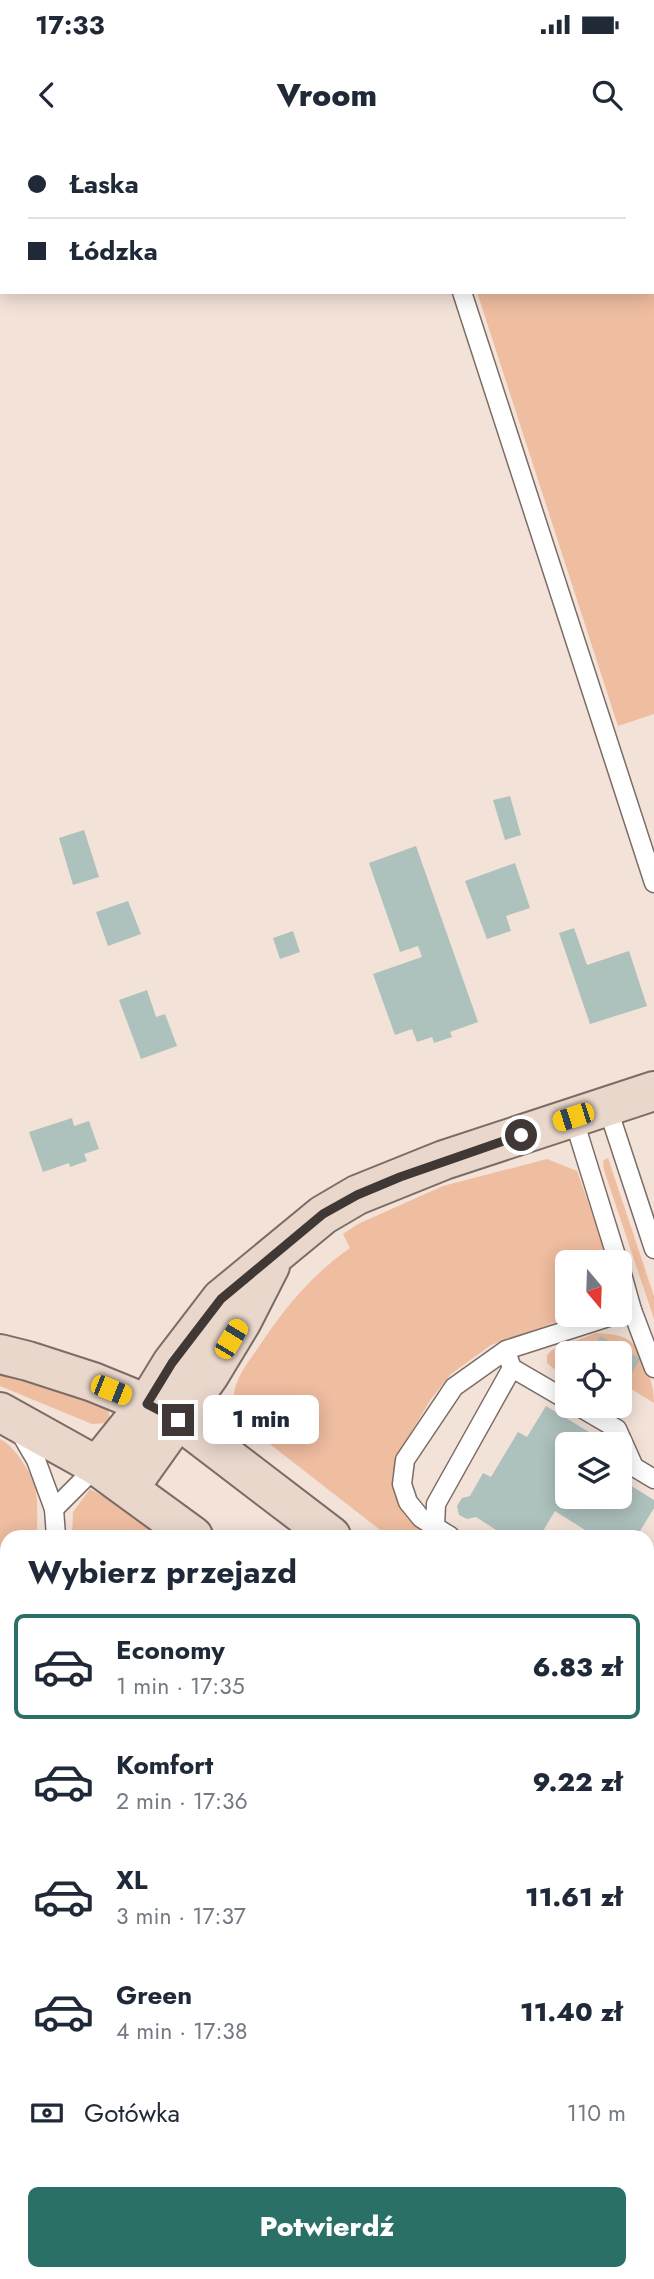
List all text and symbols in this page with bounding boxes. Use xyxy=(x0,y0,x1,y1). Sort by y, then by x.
text: 17:33 xyxy=(35,6,105,44)
text: Vroom xyxy=(277,72,377,118)
icon: back xyxy=(28,76,66,114)
icon: search xyxy=(588,76,626,114)
text: Łaska xyxy=(70,165,139,203)
text: Łódzka xyxy=(70,232,158,270)
car xyxy=(550,1101,597,1133)
route start xyxy=(505,1119,537,1151)
north arrow xyxy=(555,1250,632,1326)
map controls xyxy=(555,1250,632,1509)
car xyxy=(212,1316,251,1362)
button: locate xyxy=(555,1341,632,1418)
car xyxy=(88,1372,135,1408)
callout: 1 min xyxy=(202,1396,318,1444)
text: 1 min xyxy=(232,1402,290,1436)
route end xyxy=(162,1404,194,1436)
button: layers xyxy=(555,1432,632,1509)
text: Wybierz przejazd xyxy=(28,1549,297,1595)
text: Economy xyxy=(116,1631,225,1669)
icon: car xyxy=(32,1635,95,1698)
text: 6.83 zł xyxy=(532,1648,622,1686)
text: 1 min · 17:35 xyxy=(116,1669,245,1703)
text: Komfort xyxy=(116,1746,213,1784)
icon: car xyxy=(32,1750,95,1813)
text: 9.22 zł xyxy=(532,1763,622,1801)
text: 2 min · 17:36 xyxy=(116,1784,248,1818)
text: XL xyxy=(116,1861,148,1899)
icon: car xyxy=(32,1865,95,1928)
text: 11.61 zł xyxy=(525,1878,622,1916)
text: 3 min · 17:37 xyxy=(116,1899,246,1933)
text: Green xyxy=(116,1976,192,2014)
icon: car xyxy=(32,1980,95,2043)
text: 11.40 zł xyxy=(520,1993,622,2031)
text: 4 min · 17:38 xyxy=(116,2014,247,2048)
icon: cash xyxy=(28,2094,66,2132)
text: Gotówka xyxy=(84,2094,180,2132)
text: 110 m xyxy=(567,2096,626,2130)
button: Potwierdź xyxy=(28,2187,626,2267)

